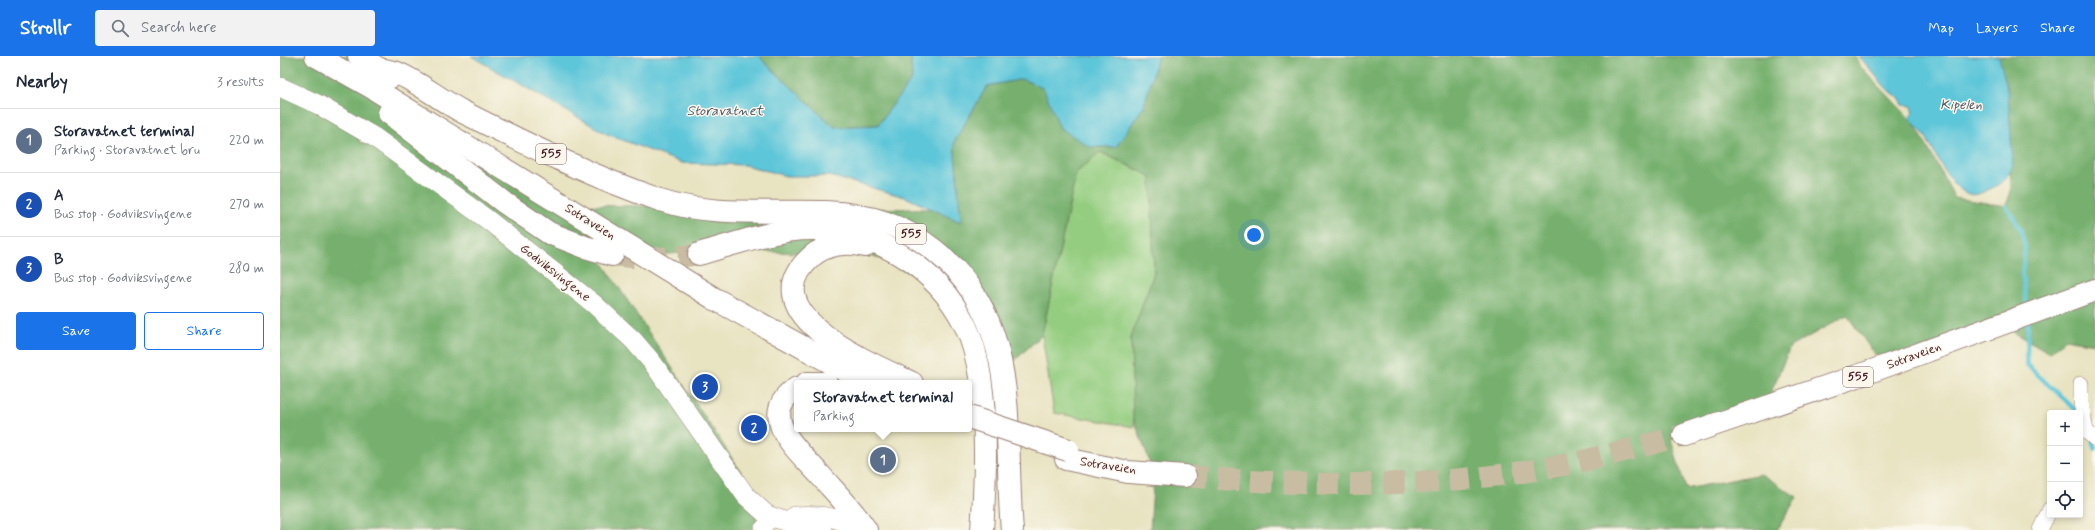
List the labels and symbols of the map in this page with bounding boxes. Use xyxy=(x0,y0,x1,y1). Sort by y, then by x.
water label: Kipelen xyxy=(1940,96,1982,114)
water label: Storavatnet xyxy=(687,102,764,120)
road number: 555 xyxy=(536,144,566,164)
street label: Sotraveien xyxy=(561,200,619,244)
road number: 555 xyxy=(896,224,926,244)
your location xyxy=(1244,225,1264,245)
street label: Godviksvingene xyxy=(515,240,594,308)
street label: Sotraveien xyxy=(1884,338,1944,374)
road number: 555 xyxy=(1843,367,1873,387)
pin: 3 xyxy=(692,372,718,402)
pin: 2 xyxy=(741,413,767,443)
pin: 1 xyxy=(870,445,896,475)
street label: Sotraveien xyxy=(1079,453,1137,479)

